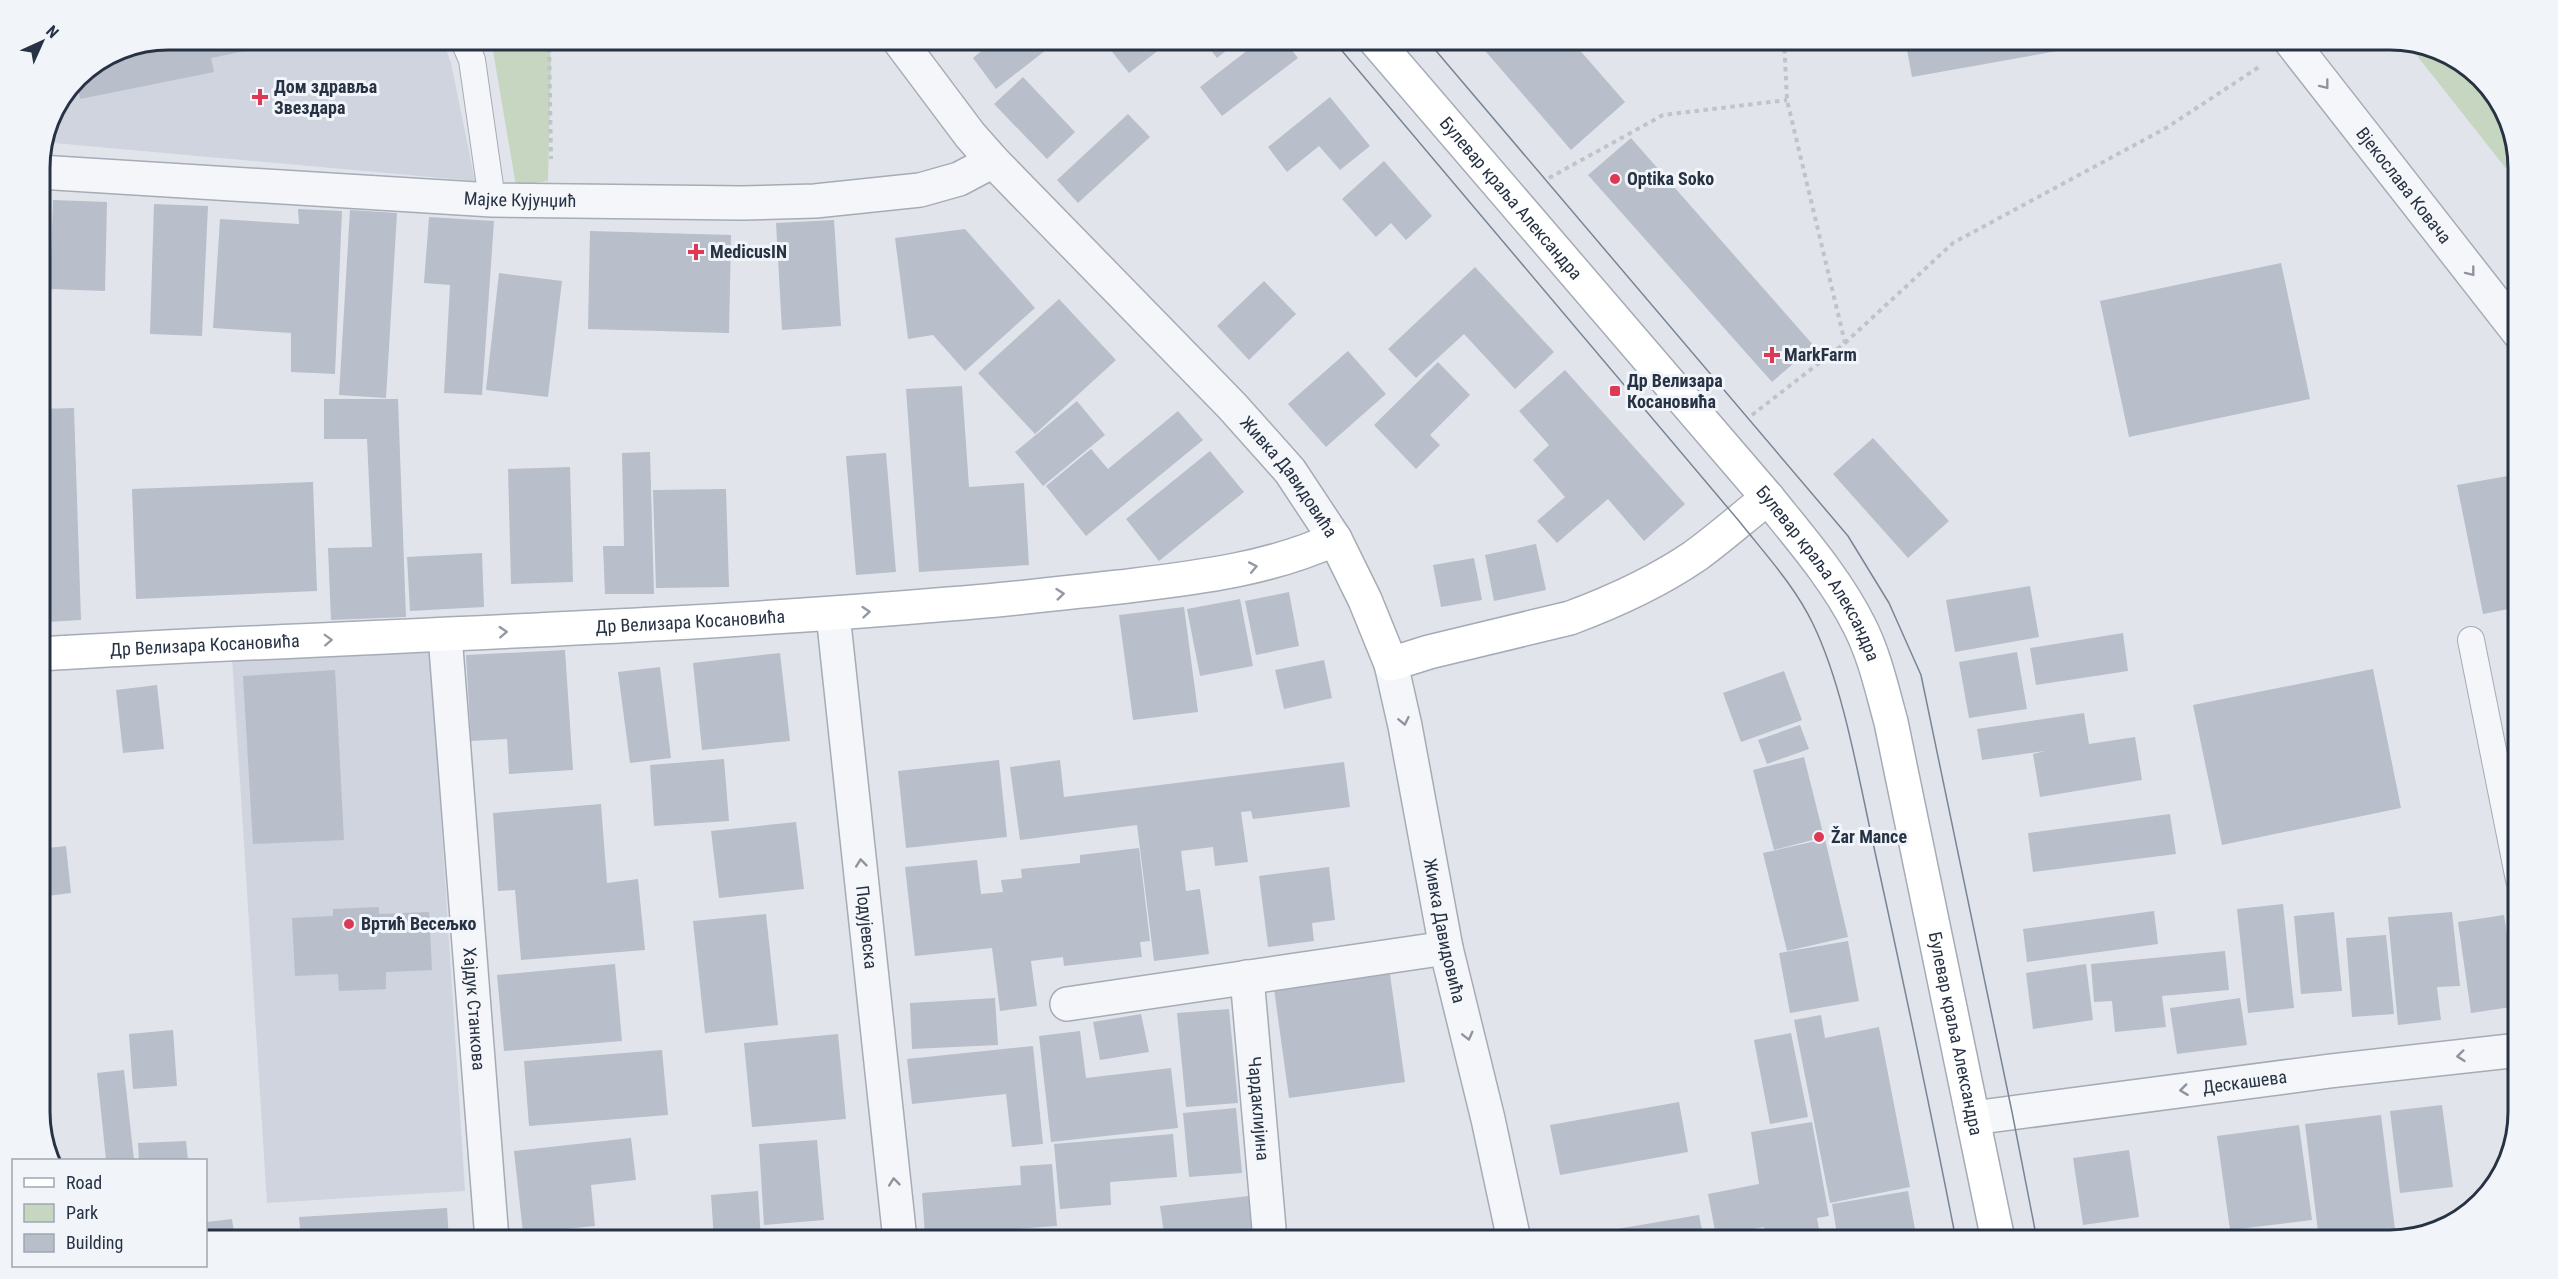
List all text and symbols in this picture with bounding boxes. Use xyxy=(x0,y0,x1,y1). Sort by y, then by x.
north arrow xyxy=(12,12,72,72)
text: N xyxy=(42,22,62,42)
place label: Дом здравља Звездара xyxy=(274,76,377,118)
one-way arrow xyxy=(2318,78,2329,89)
marker: Дом здравља Звездара xyxy=(251,88,269,106)
street label: Булевар краља Александра xyxy=(1436,112,1587,284)
street label: Вјекослава Ковача xyxy=(2352,123,2456,247)
place label: Optika Soko xyxy=(1627,168,1714,189)
marker: Optika Soko xyxy=(1608,172,1622,186)
street label: Мајке Кујунџић xyxy=(463,187,577,211)
place label: MedicusIN xyxy=(710,241,787,262)
marker: MedicusIN xyxy=(687,243,705,261)
one-way arrow xyxy=(2464,265,2475,276)
place label: MarkFarm xyxy=(1784,344,1857,365)
marker: MarkFarm xyxy=(1765,348,1779,362)
place label: Др Велизара Косановића xyxy=(1627,370,1723,412)
marker: Др Велизара Косановића xyxy=(1608,384,1622,398)
street label: Живка Давидовића xyxy=(1236,412,1342,541)
street label: Булевар краља Александра xyxy=(1752,481,1884,664)
one-way arrow xyxy=(1247,561,1257,574)
one-way arrow xyxy=(1055,588,1064,600)
street label: Др Велизара Косановића xyxy=(595,605,786,637)
one-way arrow xyxy=(861,605,870,618)
one-way arrow xyxy=(499,626,508,639)
street label: Др Велизара Косановића xyxy=(109,630,300,660)
one-way arrow xyxy=(324,633,333,646)
one-way arrow xyxy=(1397,716,1410,726)
place label: Žar Mance xyxy=(1831,826,1907,847)
marker: Žar Mance xyxy=(1812,830,1826,844)
street label: Живка Давидовића xyxy=(1420,857,1470,1005)
one-way arrow xyxy=(855,858,868,867)
street label: Подујевска xyxy=(852,884,882,970)
place label: Вртић Весељко xyxy=(361,913,476,934)
marker: Вртић Весељко xyxy=(342,917,356,931)
street label: Булевар краља Александра xyxy=(1925,930,1987,1137)
street label: Хајдук Станкова xyxy=(459,947,490,1071)
one-way arrow xyxy=(1460,1031,1473,1041)
one-way arrow xyxy=(2456,1050,2465,1062)
street label: Чардаклијина xyxy=(1244,1056,1274,1161)
street label: Дескашева xyxy=(2201,1066,2288,1098)
one-way arrow xyxy=(2179,1083,2188,1095)
legend xyxy=(12,1159,207,1267)
text: Road xyxy=(66,1172,102,1193)
one-way arrow xyxy=(888,1177,901,1186)
text: Park xyxy=(66,1202,98,1223)
text: Building xyxy=(66,1232,123,1253)

